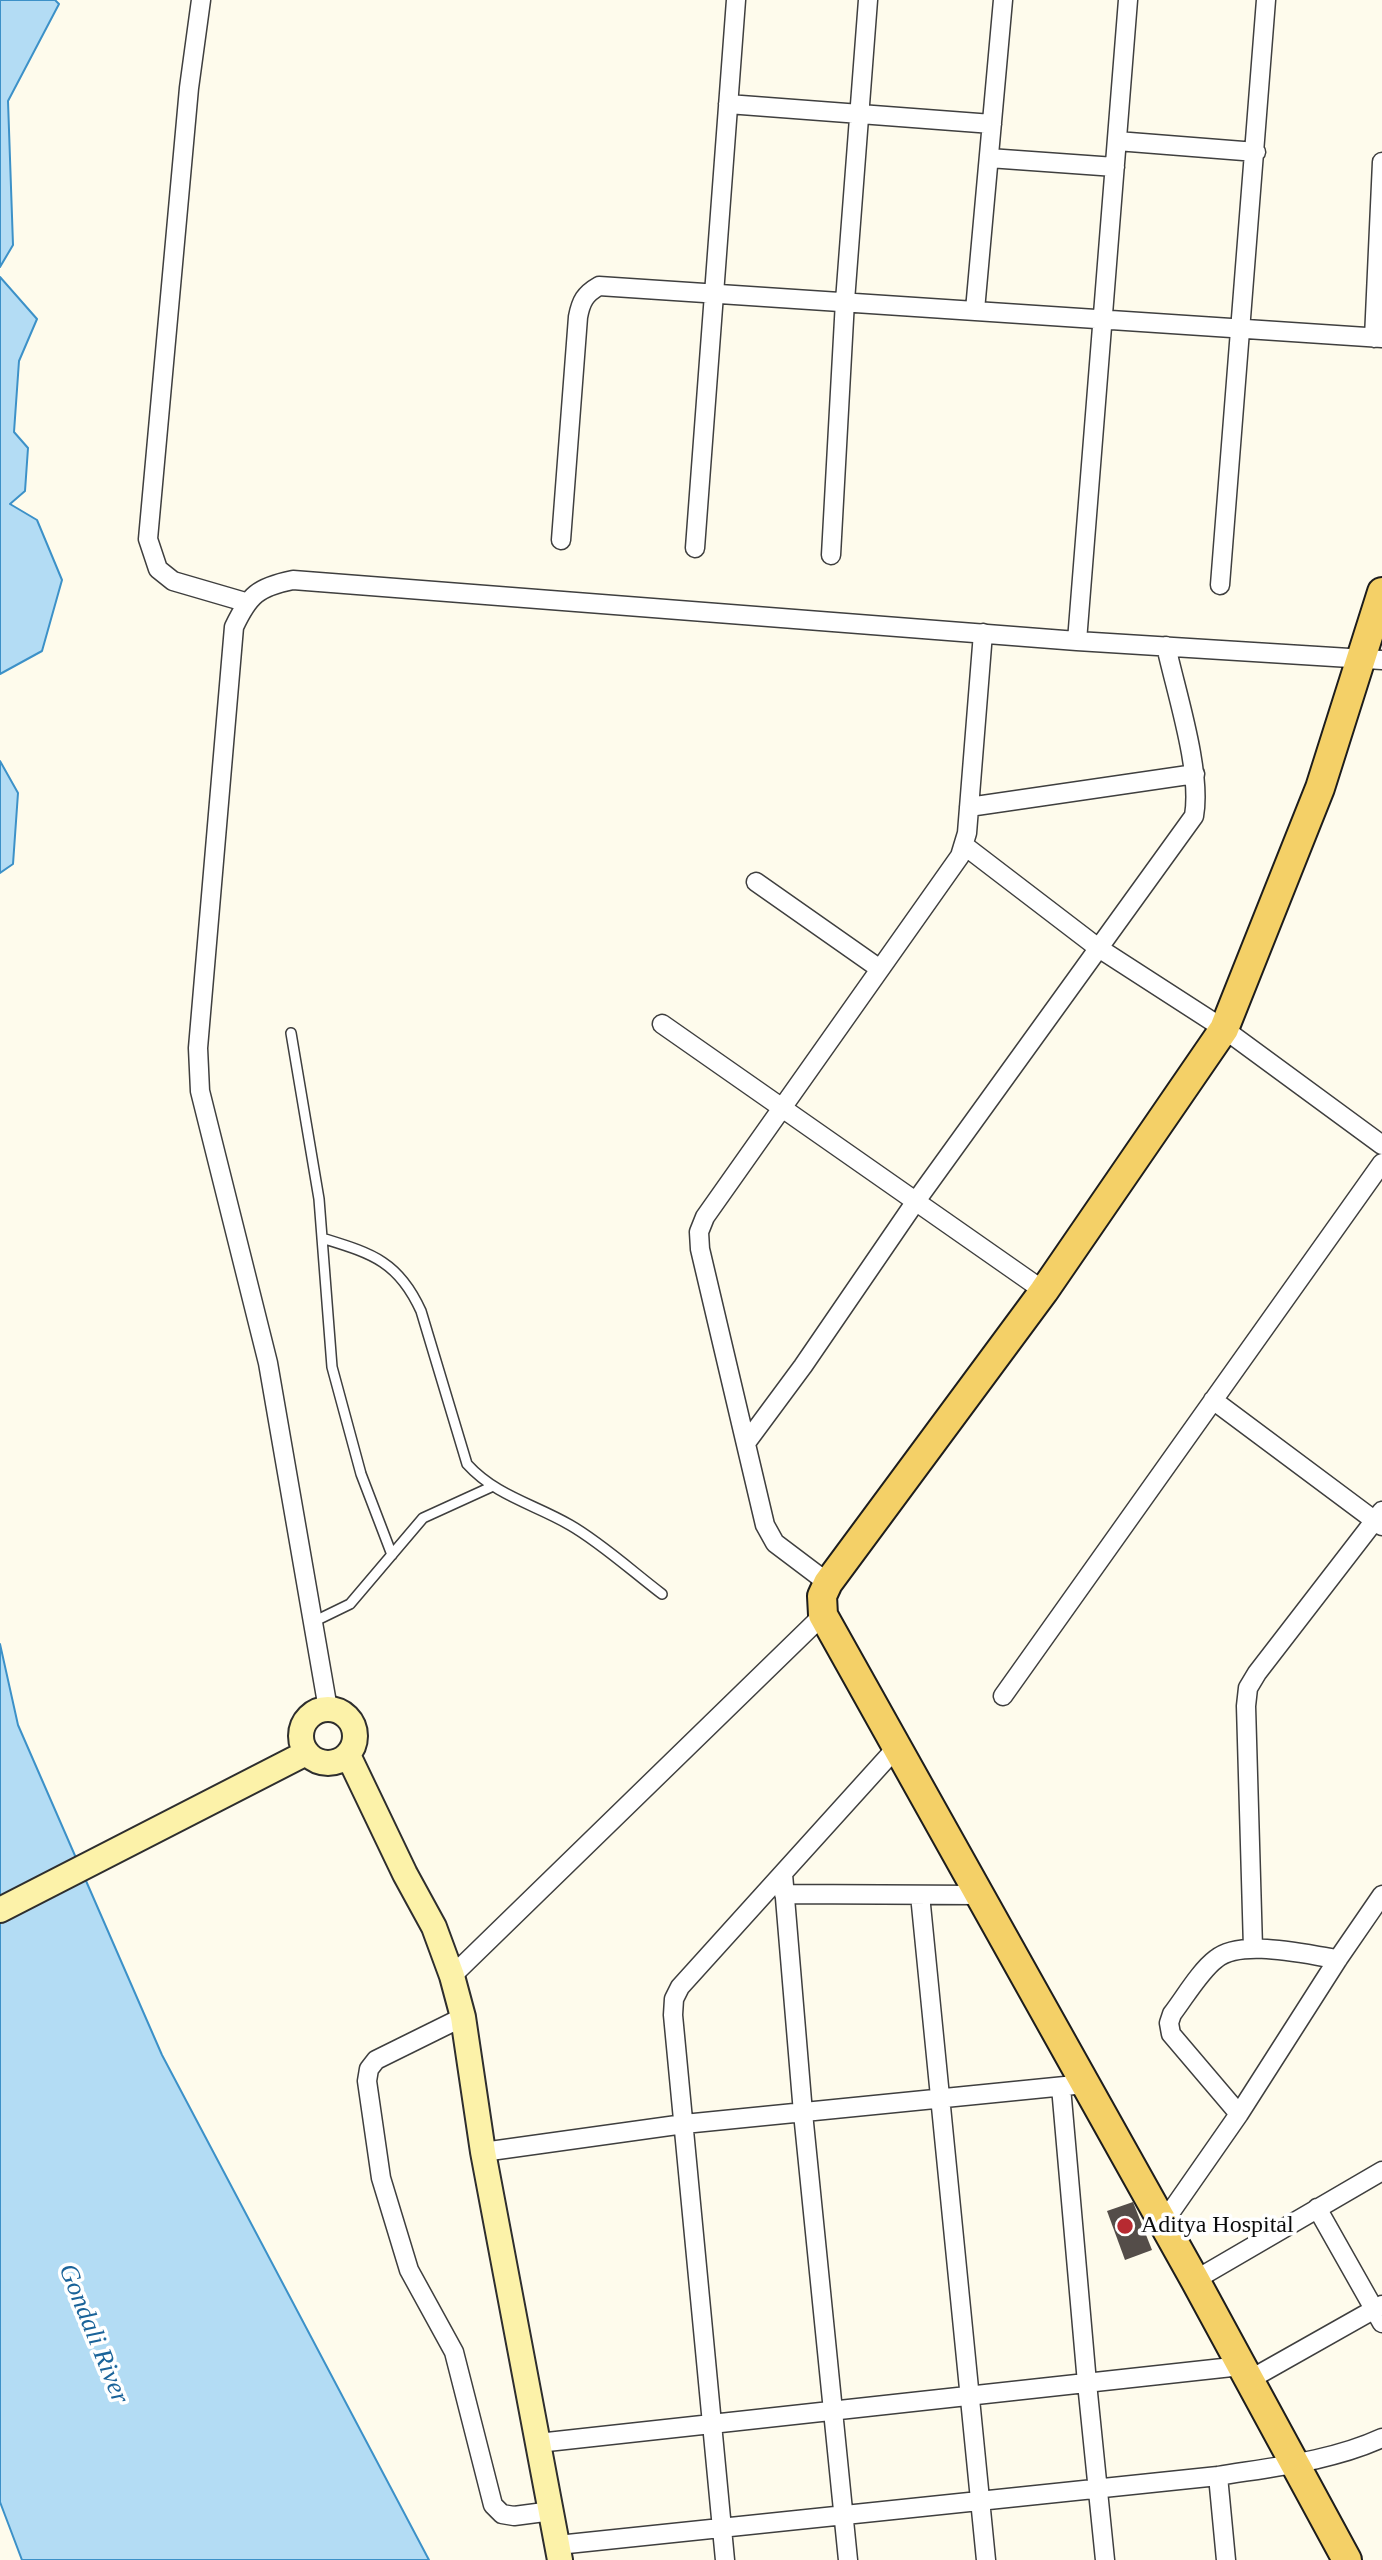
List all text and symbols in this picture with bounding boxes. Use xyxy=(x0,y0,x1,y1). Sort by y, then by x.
place label: Aditya Hospital xyxy=(1141,2212,1294,2240)
marker: Aditya Hospital xyxy=(1115,2216,1135,2236)
water label: Gondali River xyxy=(51,2260,135,2408)

